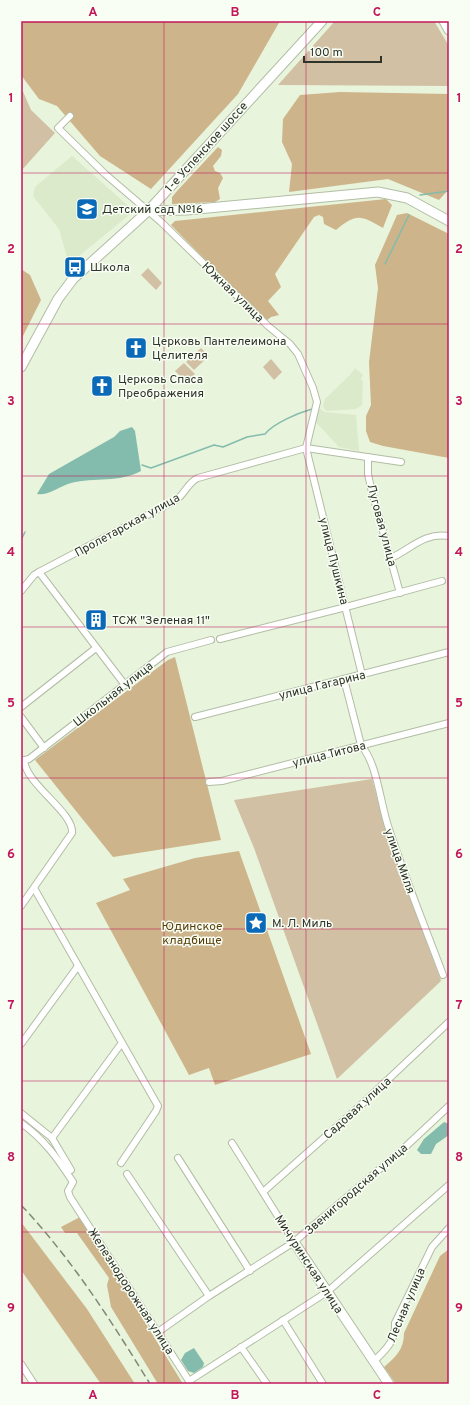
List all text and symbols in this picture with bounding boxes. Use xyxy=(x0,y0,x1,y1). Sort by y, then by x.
text: A xyxy=(88,5,98,21)
text: B xyxy=(231,5,240,21)
text: C xyxy=(373,5,381,21)
scale bar xyxy=(304,38,381,64)
text: 100 m xyxy=(310,45,343,61)
text: 1 xyxy=(8,91,14,107)
text: 1 xyxy=(456,91,462,107)
street label: 1-е Успенское шоссе xyxy=(162,99,252,196)
school or university icon: Детский сад №16 xyxy=(74,196,100,222)
place label: Детский сад №16 xyxy=(102,202,203,218)
text: 2 xyxy=(7,242,15,258)
text: 2 xyxy=(455,242,463,258)
bus stop icon: Школа xyxy=(62,254,88,280)
street label: Южная улица xyxy=(198,259,267,326)
place label: Школа xyxy=(90,260,130,276)
place label: Церковь Пантелеимона Целителя xyxy=(152,334,286,364)
church icon: Церковь Пантелеимона Целителя xyxy=(123,335,149,361)
place label: Церковь Спаса Преображения xyxy=(118,372,204,402)
church icon: Церковь Спаса Преображения xyxy=(89,373,115,399)
text: 3 xyxy=(7,394,15,410)
text: 3 xyxy=(455,394,463,410)
street label: Луговая улица xyxy=(362,482,400,568)
street label: Пролетарская улица xyxy=(72,490,183,561)
street label: улица Пушкина xyxy=(314,516,352,607)
text: 4 xyxy=(7,545,15,561)
text: 4 xyxy=(455,545,463,561)
building icon: ТСЖ "Зеленая 11" xyxy=(83,607,109,633)
place label: ТСЖ "Зеленая 11" xyxy=(112,613,210,629)
street label: Школьная улица xyxy=(70,659,157,731)
street label: улица Гагарина xyxy=(277,667,367,704)
text: 5 xyxy=(7,696,15,712)
text: 5 xyxy=(455,696,463,712)
street label: улица Титова xyxy=(291,738,368,772)
street label: улица Миля xyxy=(380,827,418,896)
text: 6 xyxy=(7,847,15,863)
text: 6 xyxy=(455,847,463,863)
place icon: М. Л. Миль xyxy=(243,910,269,936)
place label: М. Л. Миль xyxy=(272,916,332,932)
park label: Юдинское кладбище xyxy=(162,919,222,949)
text: 7 xyxy=(8,998,15,1014)
text: 7 xyxy=(456,998,463,1014)
street label: Садовая улица xyxy=(320,1074,395,1144)
street label: Звенигородская улица xyxy=(302,1140,412,1239)
text: 8 xyxy=(7,1150,15,1166)
text: 8 xyxy=(455,1150,463,1166)
street label: Мичуринская улица xyxy=(270,1212,346,1317)
street label: Железнодорожная улица xyxy=(83,1225,177,1358)
street label: Лесная улица xyxy=(384,1266,430,1345)
text: 9 xyxy=(7,1301,15,1317)
text: 9 xyxy=(455,1301,463,1317)
text: A xyxy=(88,1388,98,1404)
text: B xyxy=(231,1388,240,1404)
text: C xyxy=(373,1388,381,1404)

